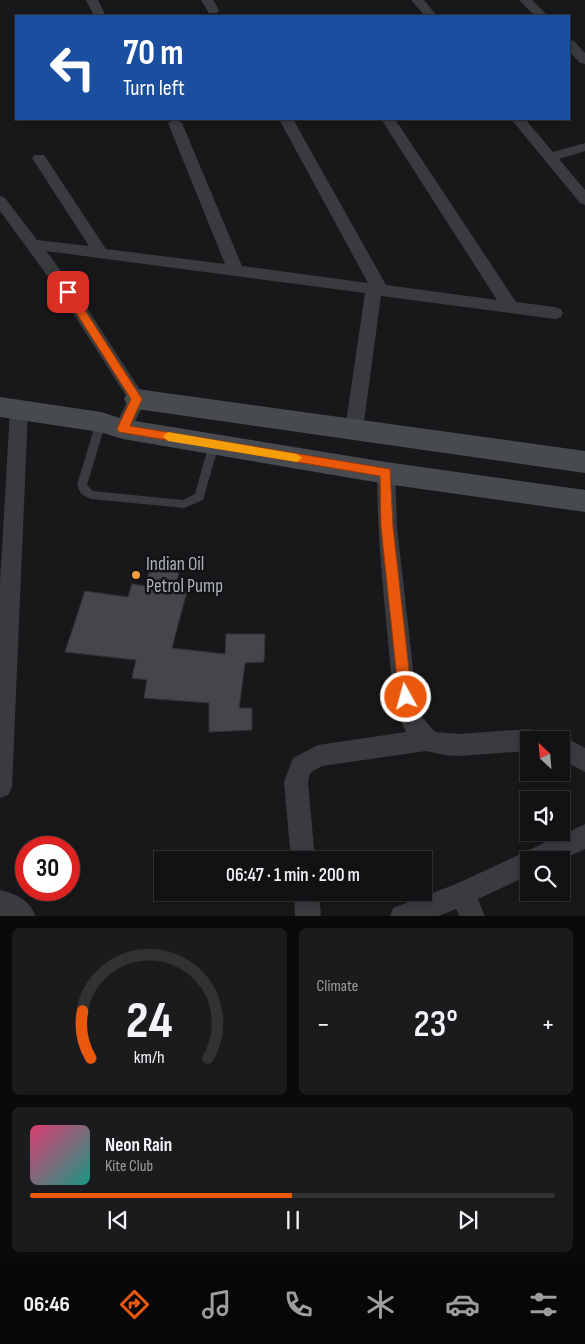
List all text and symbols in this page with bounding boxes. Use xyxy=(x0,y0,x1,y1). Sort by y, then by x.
text: 70 m xyxy=(123,32,183,75)
icon: left xyxy=(40,35,105,100)
text: Turn left xyxy=(123,75,185,102)
pin xyxy=(47,271,89,313)
icon: arrive xyxy=(54,278,82,306)
place label: Indian Oil Petrol Pump xyxy=(146,553,223,598)
marker: Indian Oil Petrol Pump xyxy=(130,569,142,581)
position arrow xyxy=(379,670,431,722)
north arrow xyxy=(520,731,570,781)
map controls xyxy=(520,731,570,901)
button: sound xyxy=(520,791,570,841)
speed limit sign: 30 xyxy=(15,836,80,901)
button: search xyxy=(520,851,570,901)
text: 06:47 · 1 min · 200 m xyxy=(226,864,360,887)
text: Climate xyxy=(317,977,358,996)
text: 24 xyxy=(126,990,173,1053)
text: 23° xyxy=(413,1002,458,1047)
text: − xyxy=(317,1008,330,1041)
text: + xyxy=(541,1008,555,1041)
text: km/h xyxy=(134,1047,165,1068)
text: Neon Rain xyxy=(105,1134,172,1157)
text: Kite Club xyxy=(105,1157,153,1176)
icon: previous xyxy=(104,1206,132,1234)
icon: pause xyxy=(279,1206,307,1234)
icon: next xyxy=(454,1206,482,1234)
icon: directions xyxy=(117,1287,152,1322)
icon: music xyxy=(199,1287,234,1322)
icon: phone xyxy=(281,1287,316,1322)
icon: climate xyxy=(363,1287,398,1322)
icon: car xyxy=(445,1287,480,1322)
icon: filters xyxy=(526,1287,561,1322)
text: 06:46 xyxy=(23,1291,70,1318)

